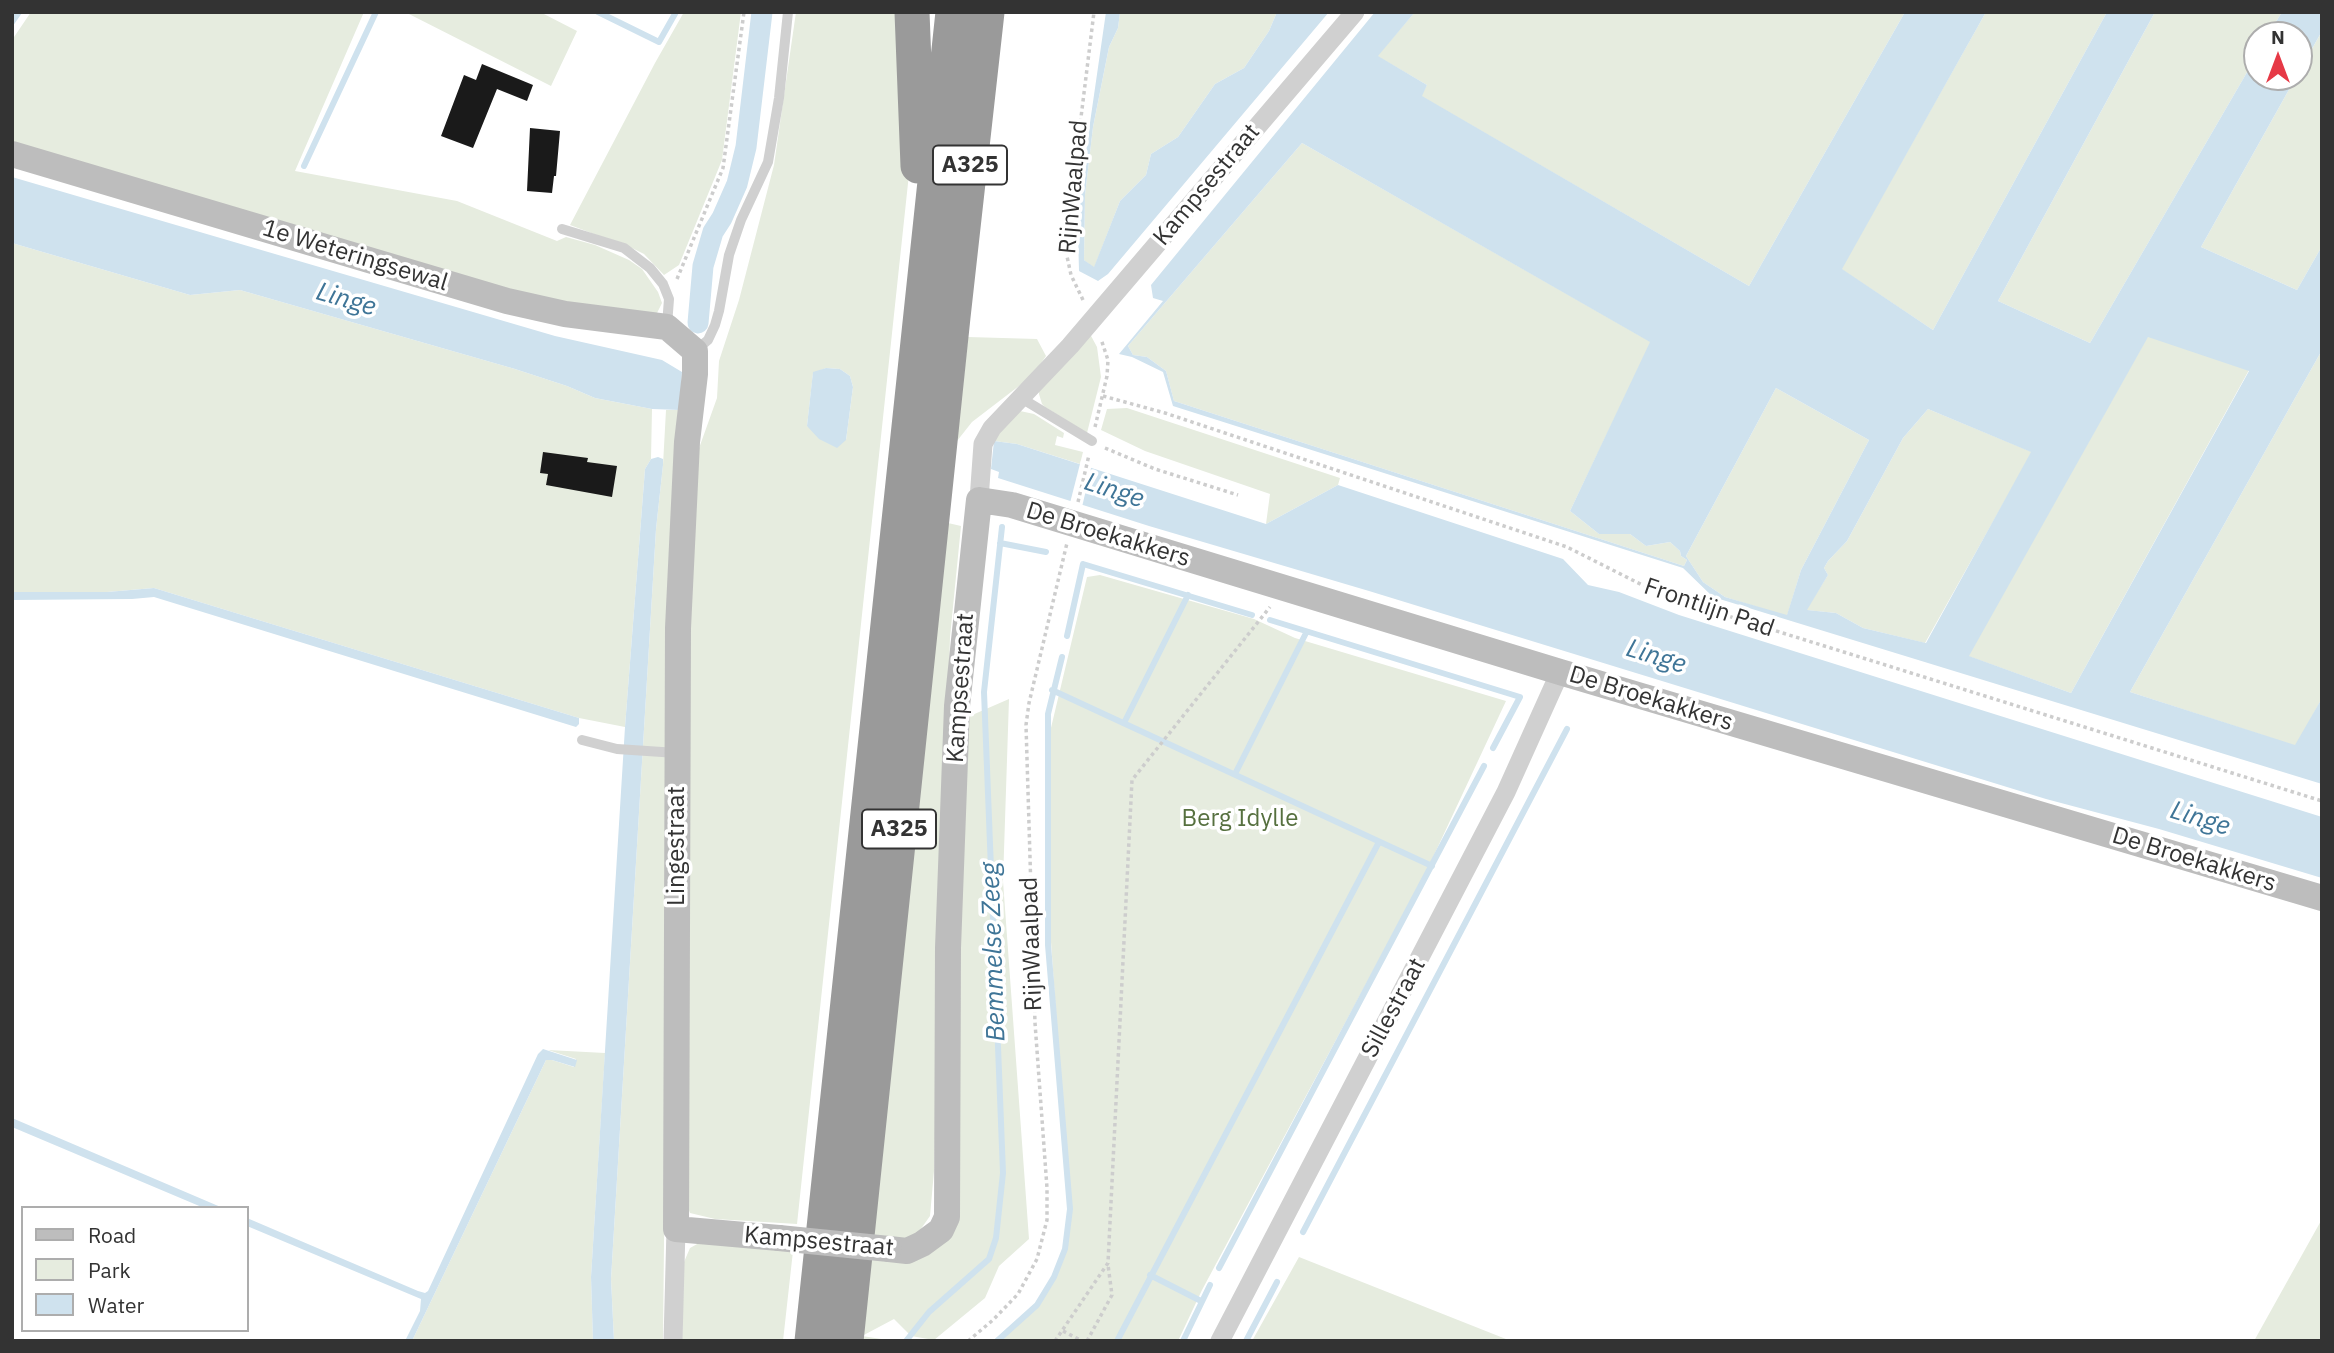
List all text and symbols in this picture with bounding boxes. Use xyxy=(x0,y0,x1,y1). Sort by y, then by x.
north arrow xyxy=(2243,21,2313,91)
text: N xyxy=(2271,25,2285,49)
street label: Kampsestraat xyxy=(1148,118,1266,252)
street label: RijnWaalpad xyxy=(1054,119,1094,255)
road number: A325 xyxy=(933,146,1007,184)
street label: 1e Weteringsewal xyxy=(259,214,451,298)
water label: Linge xyxy=(312,277,380,323)
water label: Linge xyxy=(1080,467,1148,515)
street label: De Broekakkers xyxy=(1023,496,1193,574)
street label: Frontlijn Pad xyxy=(1640,572,1778,644)
street label: Kampsestraat xyxy=(941,612,981,764)
water label: Linge xyxy=(1622,633,1690,681)
street label: De Broekakkers xyxy=(1566,660,1736,738)
street label: Lingestraat xyxy=(663,786,691,906)
water label: Linge xyxy=(2166,795,2234,843)
park label: Berg Idylle xyxy=(1182,805,1298,833)
road number: A325 xyxy=(862,810,936,848)
street label: De Broekakkers xyxy=(2109,821,2279,899)
water label: Bemmelse Zeeg xyxy=(975,862,1013,1042)
street label: RijnWaalpad xyxy=(1015,876,1049,1012)
street label: Sillestraat xyxy=(1356,953,1432,1063)
legend xyxy=(21,1206,248,1332)
text: Road xyxy=(88,1221,136,1249)
street label: Kampsestraat xyxy=(743,1221,895,1263)
text: Park xyxy=(88,1256,131,1284)
text: Water xyxy=(88,1291,144,1319)

